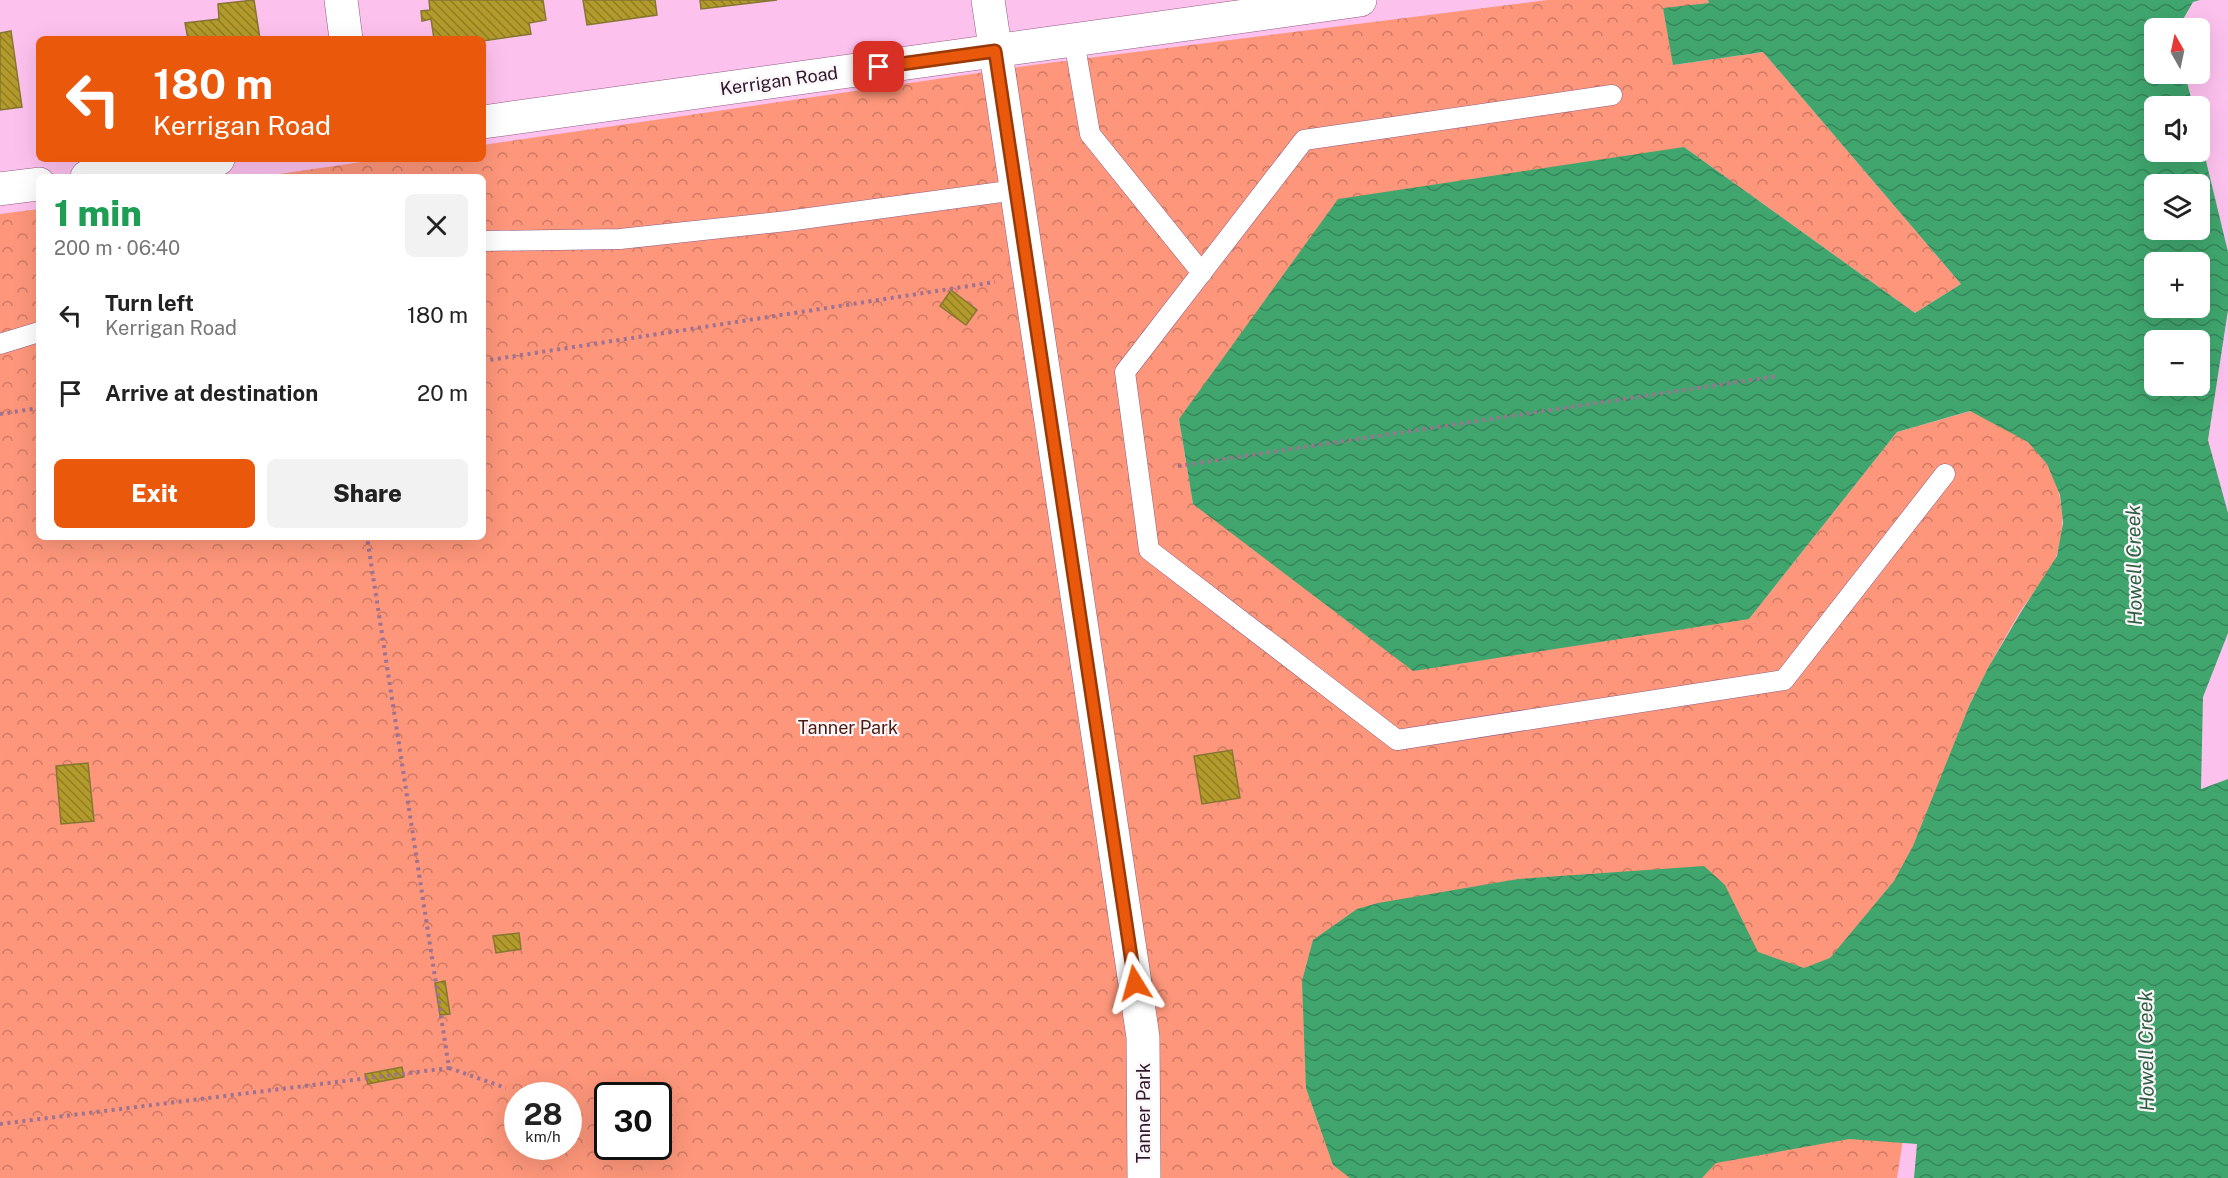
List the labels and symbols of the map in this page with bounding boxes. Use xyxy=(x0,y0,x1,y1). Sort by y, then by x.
north arrow xyxy=(2144,18,2210,84)
pin xyxy=(853,41,904,92)
street label: Kerrigan Road xyxy=(719,62,839,99)
water label: Howell Creek xyxy=(2121,504,2147,625)
park label: Tanner Park xyxy=(798,717,898,738)
position arrow xyxy=(1103,951,1167,1015)
water label: Howell Creek xyxy=(2133,990,2159,1111)
street label: Tanner Park xyxy=(1133,1063,1154,1163)
speed limit sign: 30 xyxy=(594,1082,672,1160)

